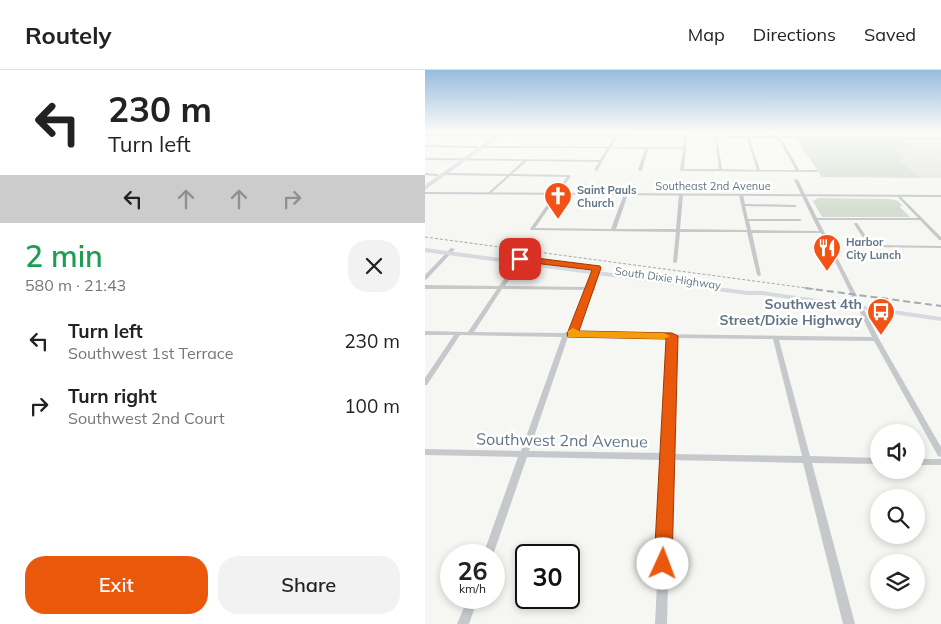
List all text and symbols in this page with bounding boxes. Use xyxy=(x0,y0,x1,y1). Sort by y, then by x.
text: Routely xyxy=(25,20,111,50)
text: Map xyxy=(688,23,725,46)
text: Directions xyxy=(753,23,836,46)
text: Saved xyxy=(864,23,916,46)
text: 230 m xyxy=(108,87,212,131)
icon: left xyxy=(25,90,90,155)
text: Turn left xyxy=(108,130,191,158)
street label: Southeast 2nd Avenue xyxy=(655,179,771,193)
church icon: Saint Pauls Church xyxy=(543,181,573,220)
place label: Saint Pauls Church xyxy=(577,183,637,210)
icon: left xyxy=(119,185,147,213)
icon: ahead xyxy=(172,185,200,213)
icon: ahead xyxy=(225,185,253,213)
icon: right xyxy=(278,185,306,213)
restaurant icon: Harbor City Lunch xyxy=(812,233,842,272)
place label: Harbor City Lunch xyxy=(846,235,901,262)
text: 2 min xyxy=(25,237,103,275)
pin xyxy=(499,238,541,280)
button: close xyxy=(348,240,400,292)
icon: arrive xyxy=(506,245,534,273)
street label: South Dixie Highway xyxy=(614,264,722,292)
text: 580 m · 21:43 xyxy=(25,275,126,295)
place label: Southwest 4th Street/Dixie Highway xyxy=(719,295,862,329)
bus stop icon: Southwest 4th Street/Dixie Highway xyxy=(866,297,896,336)
text: Turn left xyxy=(68,319,143,343)
icon: left xyxy=(25,327,53,355)
text: 230 m xyxy=(344,329,400,353)
text: Southwest 1st Terrace xyxy=(68,343,233,363)
text: Turn right xyxy=(68,384,157,408)
icon: right xyxy=(25,392,53,420)
text: 100 m xyxy=(344,394,400,418)
text: Southwest 2nd Court xyxy=(68,408,225,428)
map controls xyxy=(870,424,925,609)
button: sound xyxy=(870,424,925,479)
street label: Southwest 2nd Avenue xyxy=(476,429,648,451)
button: search xyxy=(870,489,925,544)
position arrow xyxy=(636,537,688,589)
speed limit sign: 30 xyxy=(515,544,580,609)
button: layers xyxy=(870,554,925,609)
text: 26 xyxy=(457,555,488,586)
button: Exit xyxy=(25,556,208,614)
button: Share xyxy=(218,556,400,614)
text: km/h xyxy=(459,581,486,596)

